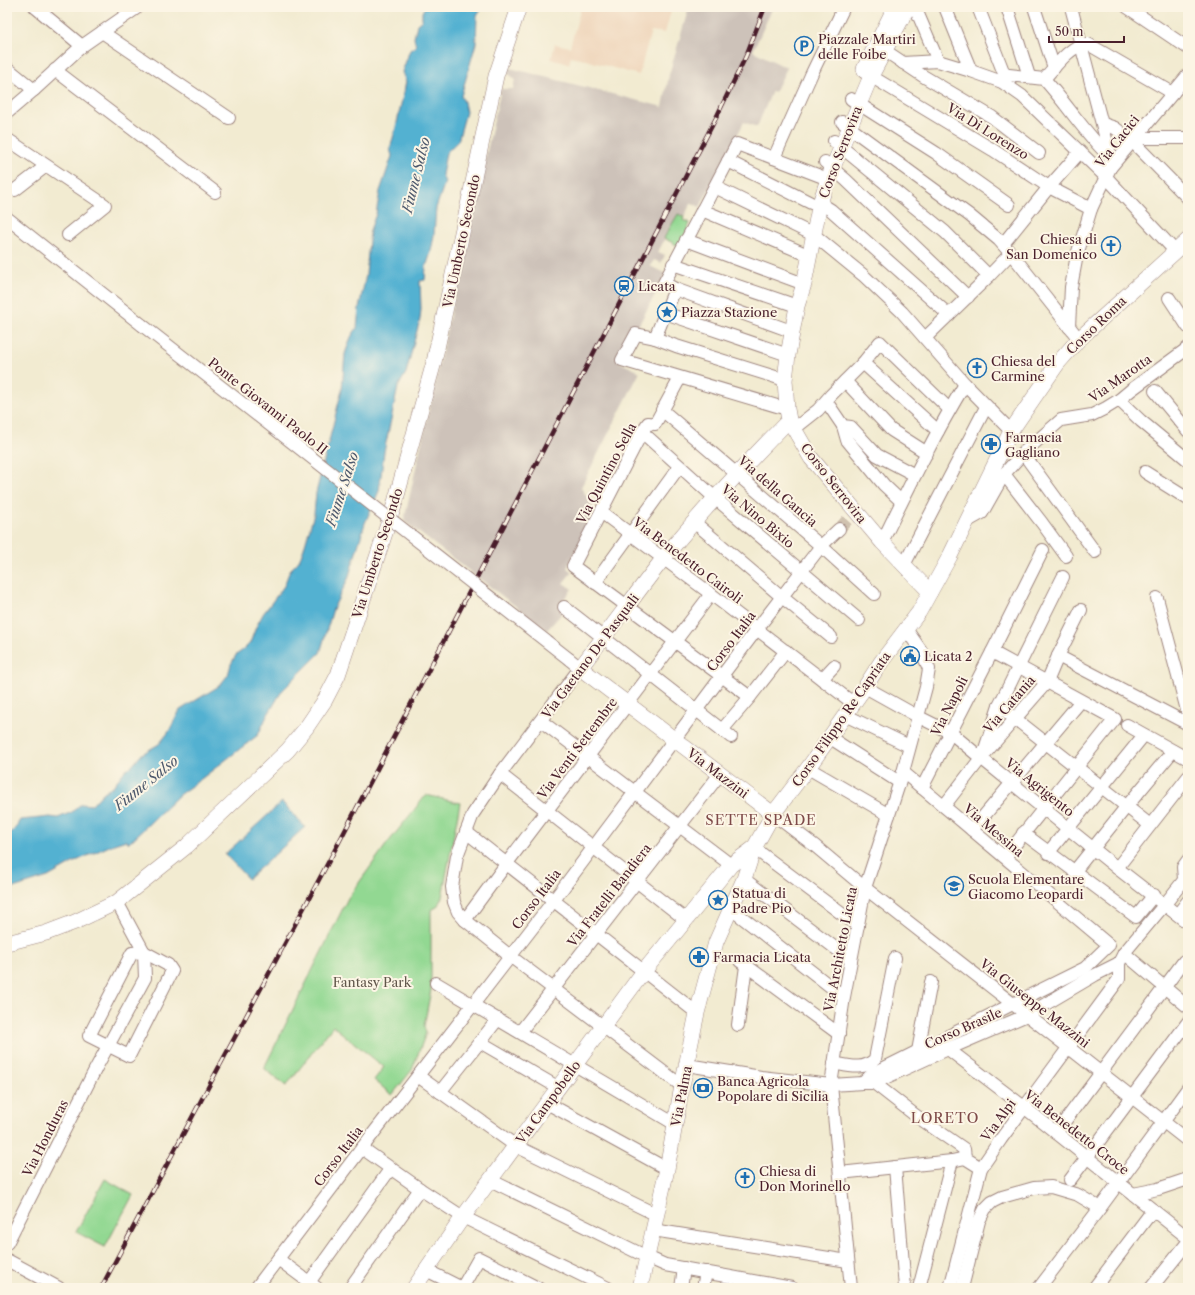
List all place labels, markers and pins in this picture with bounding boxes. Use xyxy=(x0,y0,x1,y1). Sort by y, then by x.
place label: Piazzale Martiri delle Foibe xyxy=(818,31,916,62)
parking icon: Piazzale Martiri delle Foibe xyxy=(793,35,815,57)
place label: Chiesa di San Domenico xyxy=(1006,231,1097,262)
church icon: Chiesa di San Domenico xyxy=(1100,235,1122,257)
station icon: Licata xyxy=(613,275,635,297)
place label: Licata xyxy=(638,278,676,294)
place icon: Piazza Stazione xyxy=(656,301,678,323)
place label: Piazza Stazione xyxy=(681,304,777,320)
place label: Chiesa del Carmine xyxy=(991,353,1055,384)
church icon: Chiesa del Carmine xyxy=(966,357,988,379)
place label: Farmacia Gagliano xyxy=(1005,429,1062,460)
pharmacy icon: Farmacia Gagliano xyxy=(980,433,1002,455)
public building icon: Licata 2 xyxy=(899,645,921,667)
place label: Licata 2 xyxy=(924,648,972,664)
place label: Scuola Elementare Giacomo Leopardi xyxy=(968,871,1084,902)
school or university icon: Scuola Elementare Giacomo Leopardi xyxy=(943,875,965,897)
place label: Statua di Padre Pio xyxy=(732,885,792,916)
place icon: Statua di Padre Pio xyxy=(707,889,729,911)
pharmacy icon: Farmacia Licata xyxy=(688,946,710,968)
place label: Farmacia Licata xyxy=(713,949,811,965)
place label: Banca Agricola Popolare di Sicilia xyxy=(717,1073,829,1104)
bank icon: Banca Agricola Popolare di Sicilia xyxy=(692,1077,714,1099)
place label: Chiesa di Don Morinello xyxy=(759,1163,850,1194)
church icon: Chiesa di Don Morinello xyxy=(734,1167,756,1189)

